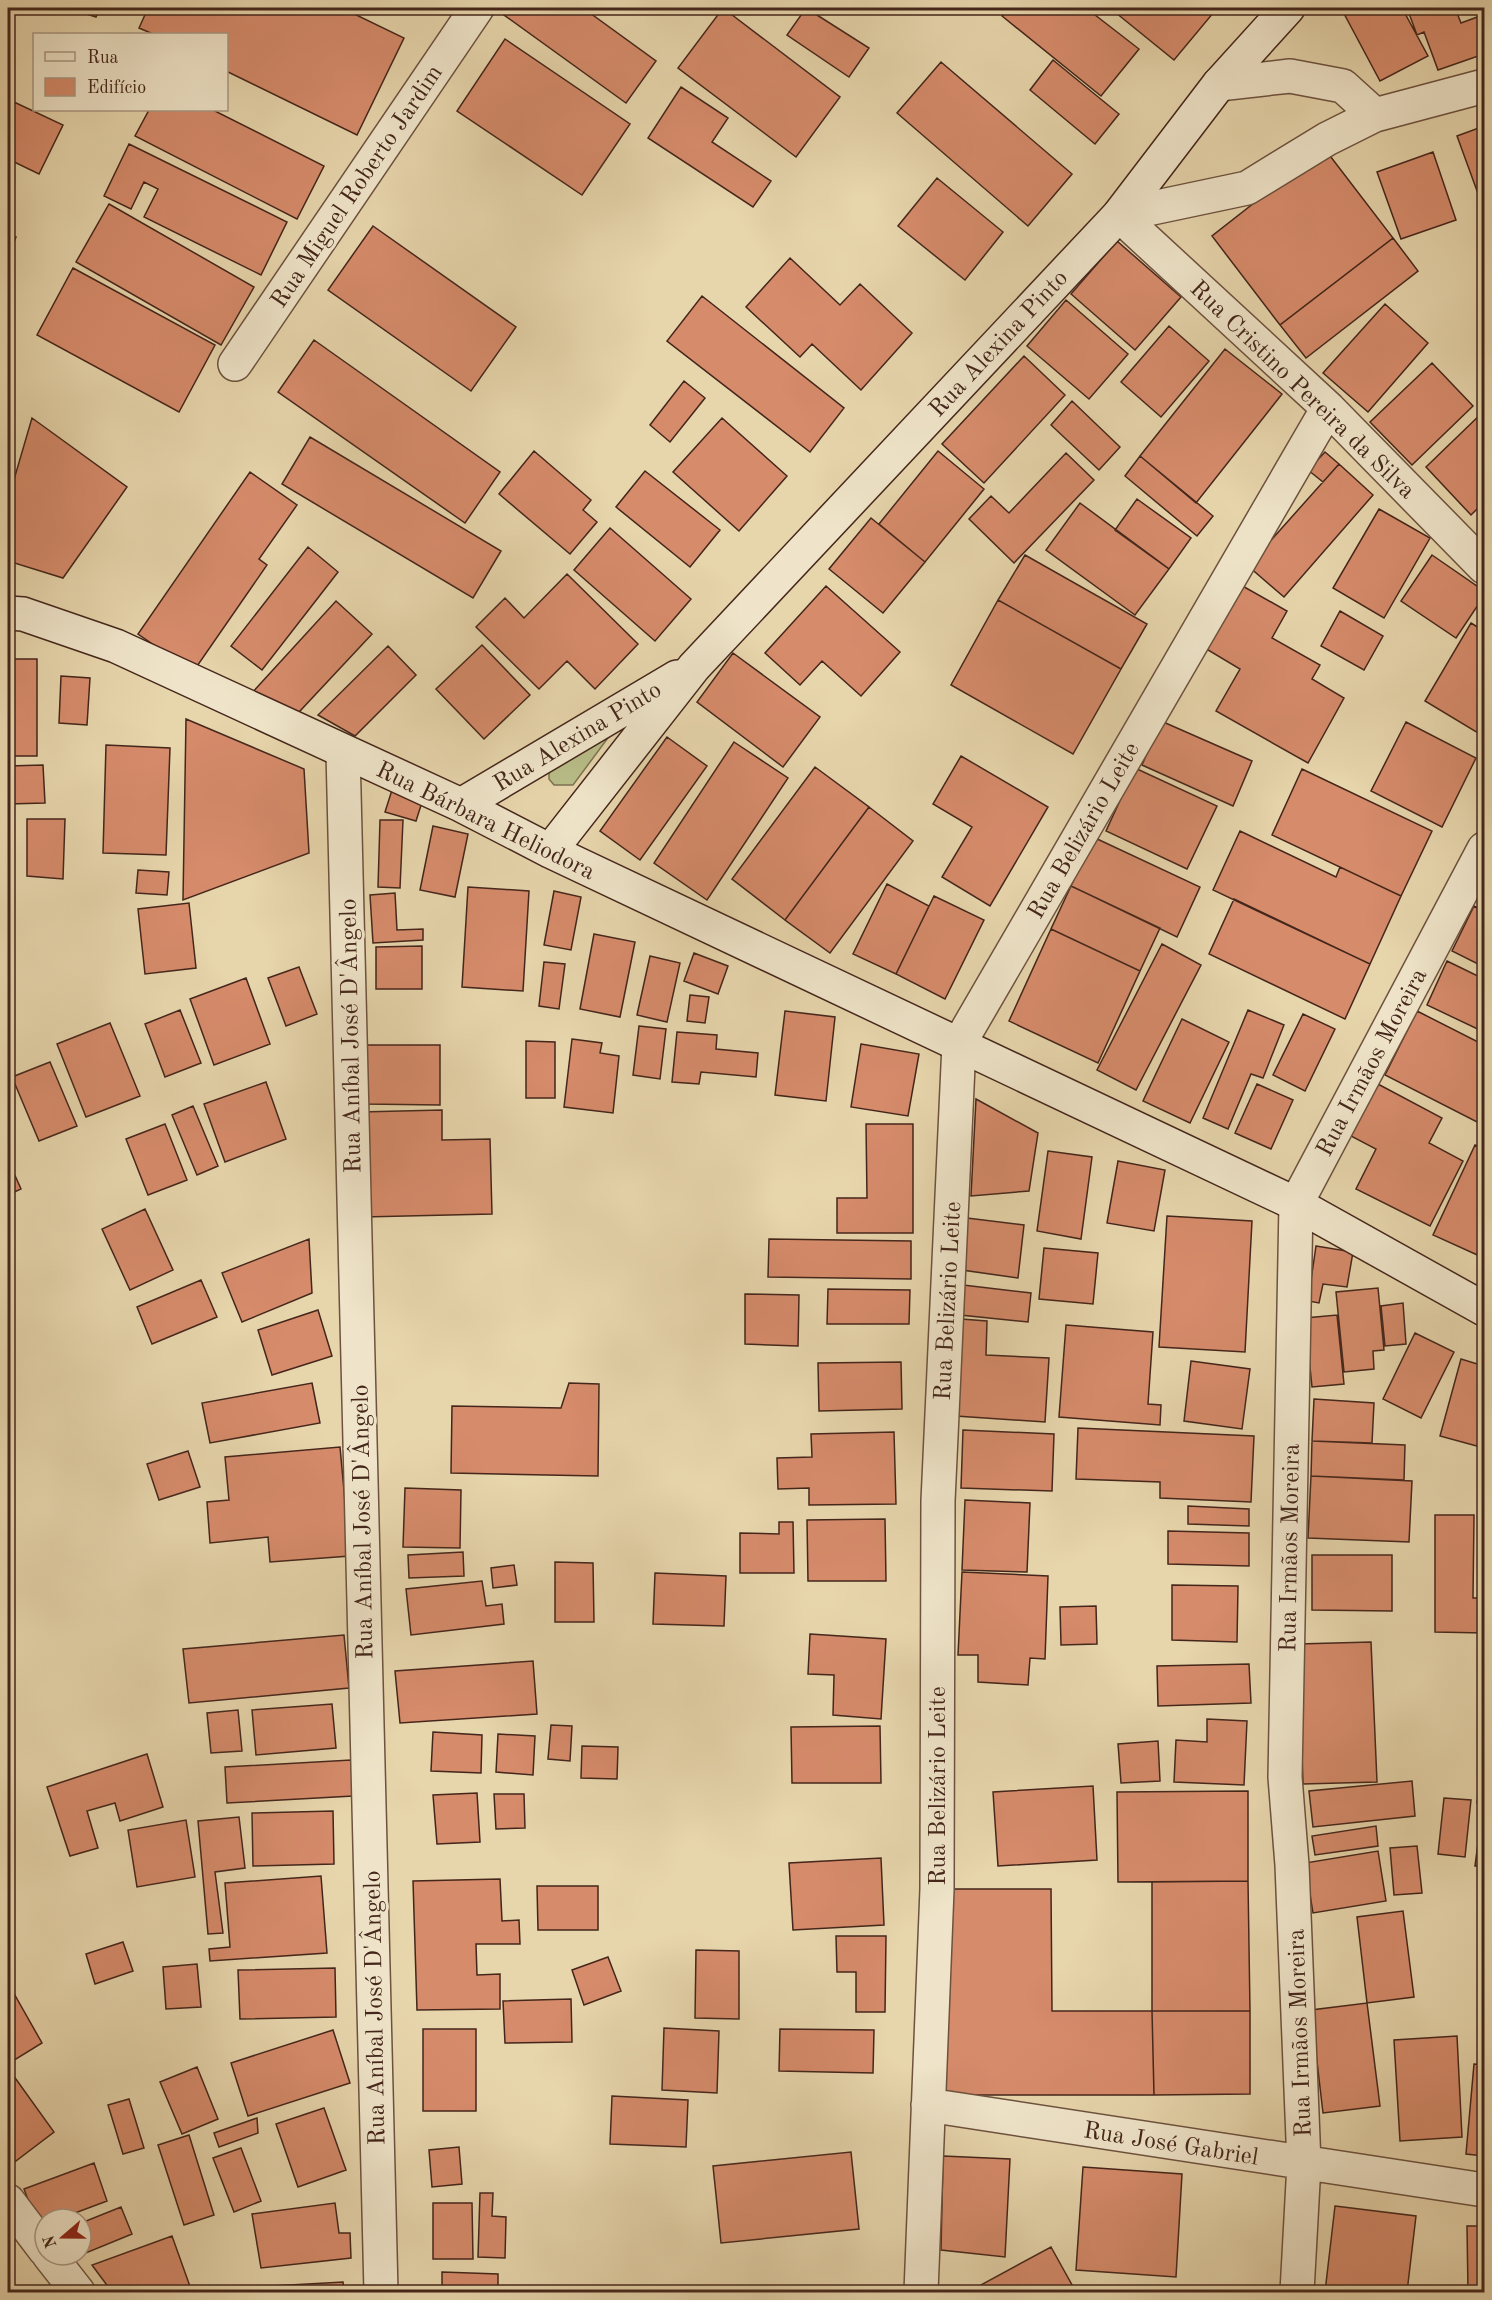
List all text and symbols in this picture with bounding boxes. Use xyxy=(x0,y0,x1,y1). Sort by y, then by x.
legend xyxy=(33,33,228,111)
text: Rua xyxy=(87,49,118,67)
street label: Rua Miguel Roberto Jardim xyxy=(267,61,448,313)
text: Edifício xyxy=(87,79,146,97)
street label: Rua Alexina Pinto xyxy=(926,266,1073,422)
street label: Rua Cristino Pereira da Silva xyxy=(1184,277,1419,504)
street label: Rua Alexina Pinto xyxy=(490,678,666,797)
street label: Rua Belizário Leite xyxy=(1024,739,1145,923)
street label: Rua Bárbara Heliodora xyxy=(372,758,599,885)
street label: Rua Aníbal José D'Ângelo xyxy=(334,898,366,1174)
street label: Rua Irmãos Moreira xyxy=(1313,965,1432,1161)
street label: Rua Belizário Leite xyxy=(932,1201,966,1401)
street label: Rua Aníbal José D'Ângelo xyxy=(346,1384,378,1660)
street label: Rua Irmãos Moreira xyxy=(1277,1443,1305,1653)
street label: Rua Belizário Leite xyxy=(927,1686,951,1886)
street label: Rua Aníbal José D'Ângelo xyxy=(358,1870,390,2146)
street label: Rua Irmãos Moreira xyxy=(1285,1928,1317,2138)
street label: Rua José Gabriel xyxy=(1081,2119,1260,2171)
north arrow xyxy=(33,2207,93,2267)
text: N xyxy=(41,2232,60,2250)

